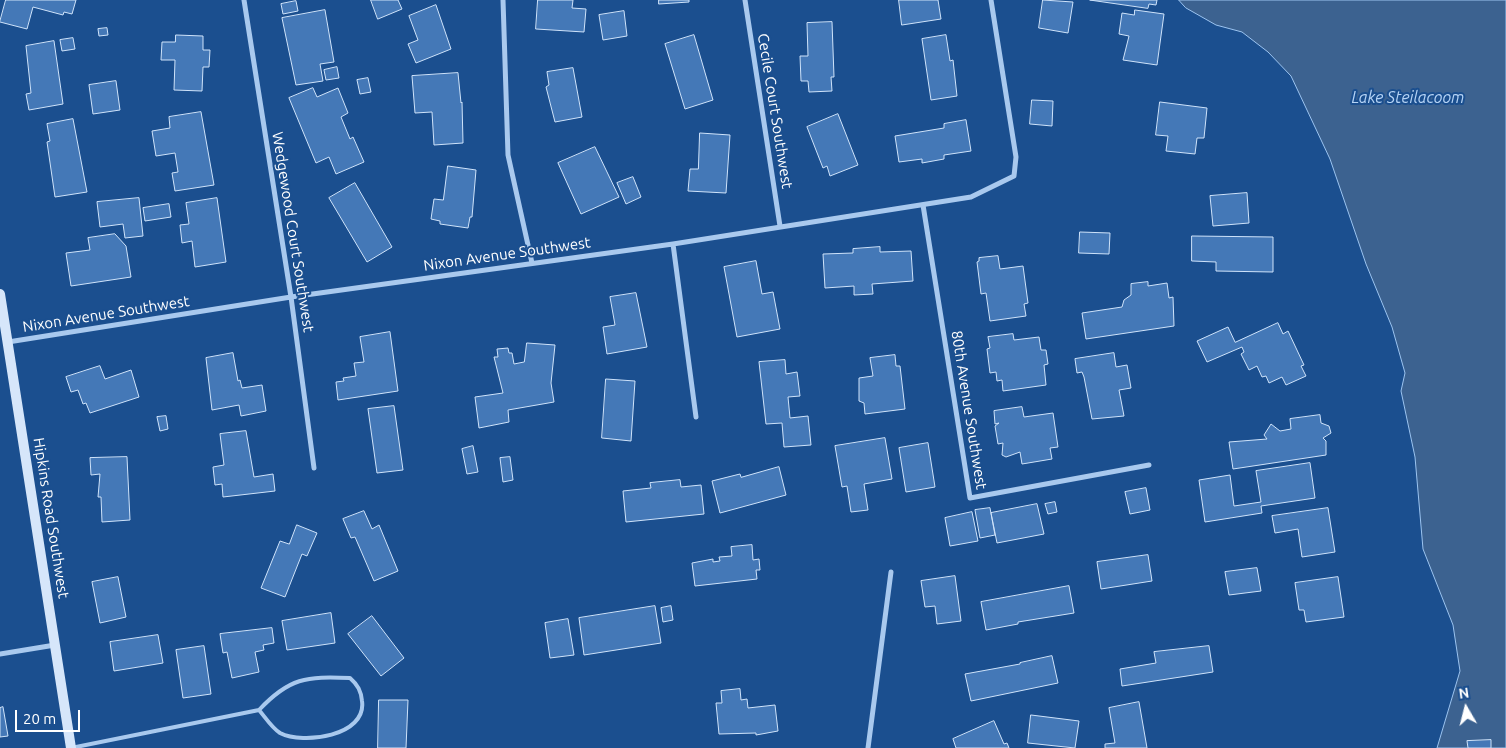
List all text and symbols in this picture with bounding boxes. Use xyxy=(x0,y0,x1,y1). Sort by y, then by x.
street label: Cecile Court Southwest xyxy=(754,32,796,190)
water label: Lake Steilacoom xyxy=(1352,88,1464,108)
street label: Wedgewood Court Southwest xyxy=(268,131,318,333)
street label: Nixon Avenue Southwest xyxy=(422,233,592,275)
street label: Nixon Avenue Southwest xyxy=(21,292,191,336)
street label: 80th Avenue Southwest xyxy=(948,329,990,491)
street label: Hipkins Road Southwest xyxy=(29,436,73,600)
north arrow xyxy=(1441,683,1491,733)
text: N xyxy=(1458,684,1470,702)
scale bar xyxy=(18,700,82,732)
text: 20 m xyxy=(23,710,56,727)

